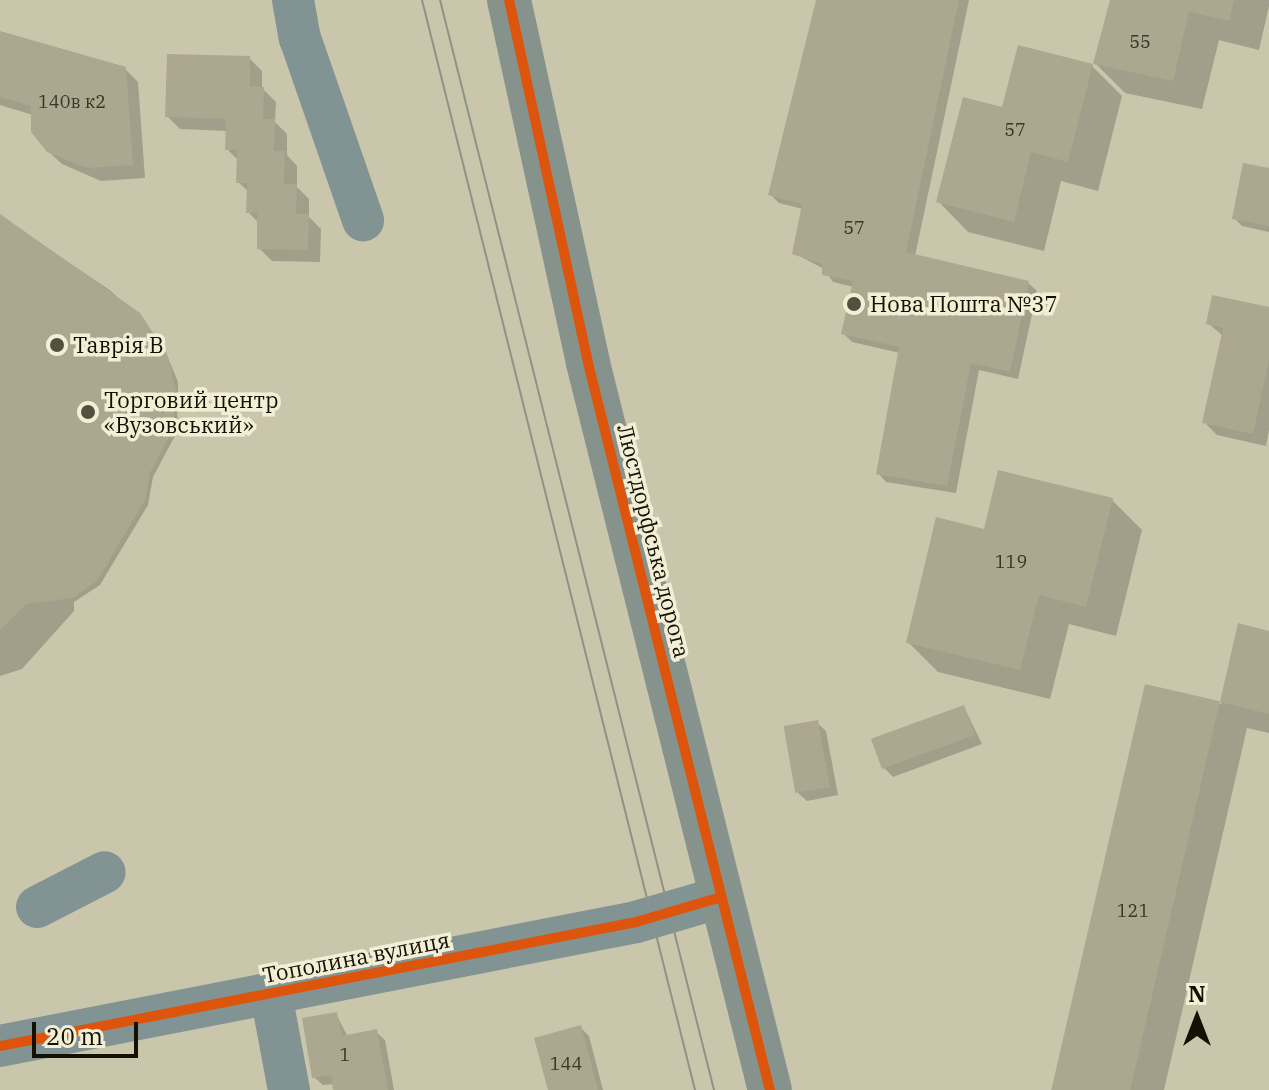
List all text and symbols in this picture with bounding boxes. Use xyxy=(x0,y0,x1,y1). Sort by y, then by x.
house number: 55 xyxy=(1129,31,1151,53)
house number: 140в к2 xyxy=(38,91,106,113)
house number: 57 xyxy=(1004,119,1026,141)
house number: 57 xyxy=(843,217,865,239)
place label: Нова Пошта №37 xyxy=(870,291,1058,317)
marker: Нова Пошта №37 xyxy=(845,295,863,313)
place label: Таврія В xyxy=(73,332,164,358)
marker: Таврія В xyxy=(48,336,66,354)
place label: Торговий центр «Вузовський» xyxy=(104,386,279,438)
marker: Торговий центр «Вузовський» xyxy=(79,403,97,421)
street label: Люстдорфська дорога xyxy=(612,422,696,660)
house number: 119 xyxy=(995,551,1027,573)
house number: 121 xyxy=(1117,900,1149,922)
street label: Тополина вулиця xyxy=(260,926,452,988)
north arrow xyxy=(1157,978,1237,1058)
text: N xyxy=(1188,979,1206,1008)
scale bar xyxy=(36,1006,142,1056)
text: 20 m xyxy=(46,1020,103,1052)
house number: 1 xyxy=(340,1044,350,1066)
house number: 144 xyxy=(550,1053,582,1075)

